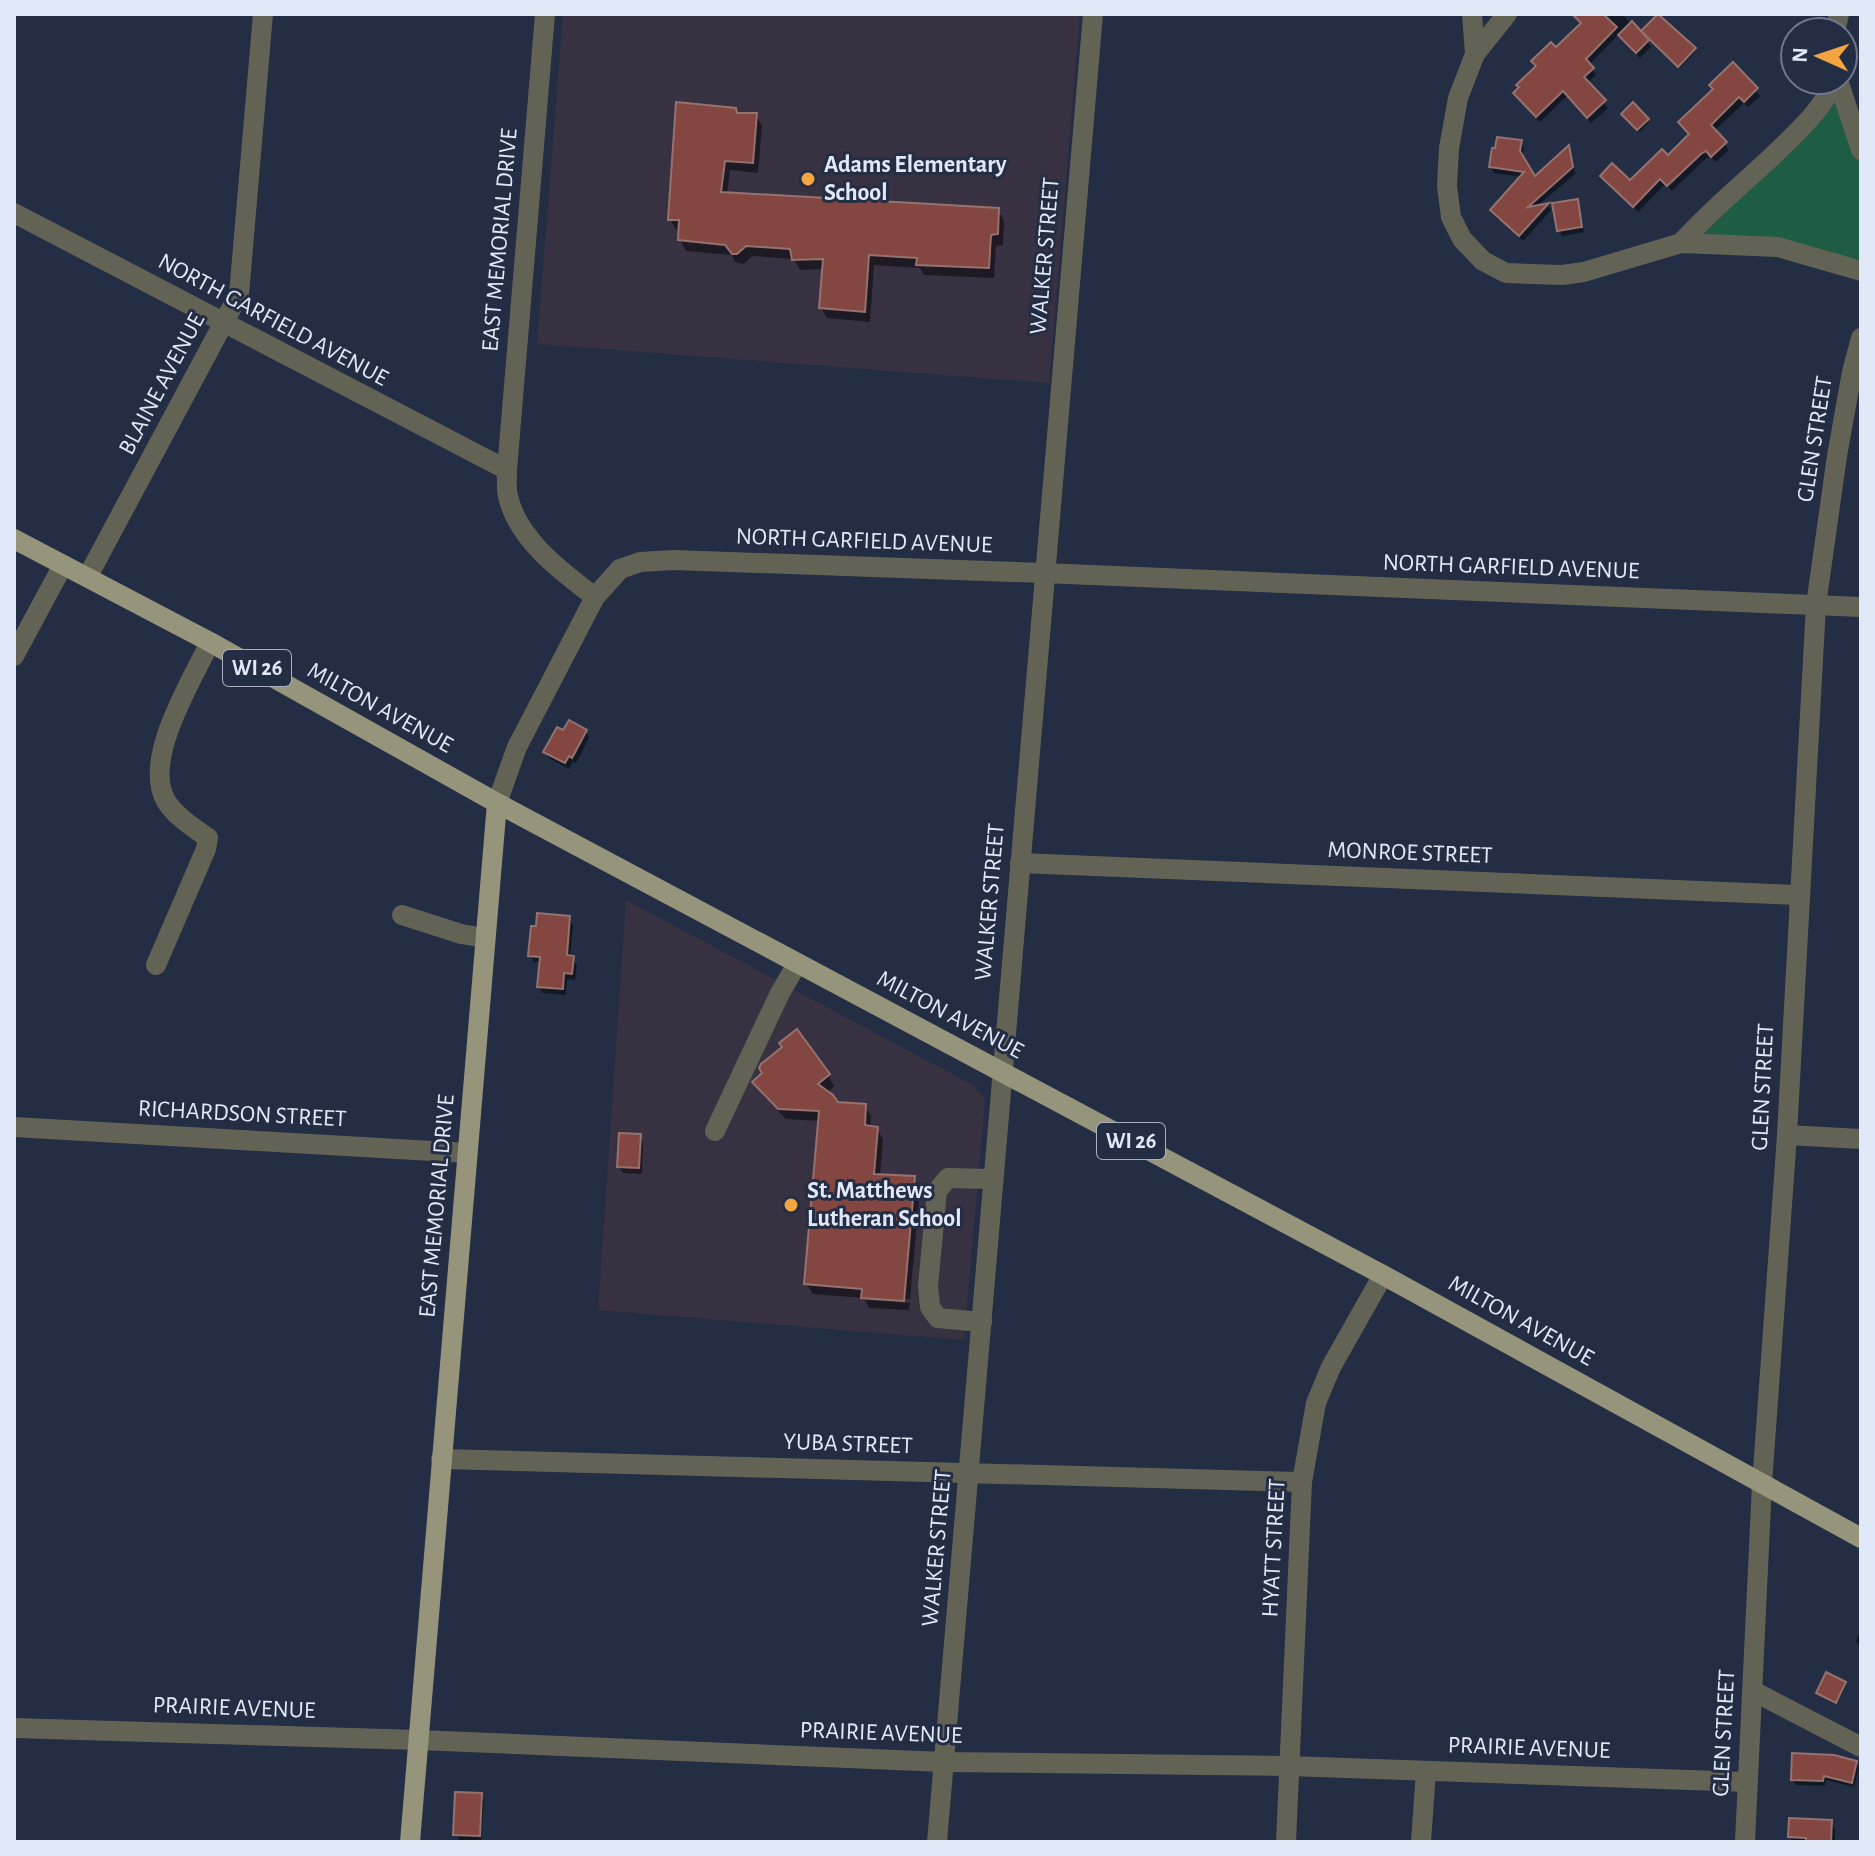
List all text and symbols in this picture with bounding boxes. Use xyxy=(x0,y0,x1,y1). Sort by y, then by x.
north arrow xyxy=(1779,16,1859,96)
text: N xyxy=(1789,47,1811,63)
street label: EAST MEMORIAL DRIVE xyxy=(478,127,522,353)
place label: Adams Elementary School xyxy=(824,153,1007,205)
marker: Adams Elementary School xyxy=(799,170,817,188)
street label: WALKER STREET xyxy=(1026,176,1064,336)
street label: NORTH GARFIELD AVENUE xyxy=(154,249,392,391)
street label: BLAINE AVENUE xyxy=(115,309,210,459)
street label: GLEN STREET xyxy=(1793,374,1837,504)
street label: NORTH GARFIELD AVENUE xyxy=(735,525,993,557)
street label: NORTH GARFIELD AVENUE xyxy=(1382,551,1640,583)
road number: WI 26 xyxy=(223,650,291,686)
street label: MILTON AVENUE xyxy=(303,658,457,758)
street label: WALKER STREET xyxy=(971,822,1009,982)
street label: MONROE STREET xyxy=(1327,838,1493,868)
street label: MILTON AVENUE xyxy=(873,966,1028,1064)
street label: GLEN STREET xyxy=(1748,1023,1778,1151)
street label: EAST MEMORIAL DRIVE xyxy=(415,1093,459,1319)
street label: RICHARDSON STREET xyxy=(137,1097,347,1131)
road number: WI 26 xyxy=(1097,1123,1165,1159)
place label: St. Matthews Lutheran School xyxy=(807,1179,962,1231)
marker: St. Matthews Lutheran School xyxy=(782,1196,800,1214)
street label: MILTON AVENUE xyxy=(1444,1271,1598,1371)
street label: YUBA STREET xyxy=(783,1430,913,1458)
street label: WALKER STREET xyxy=(918,1468,956,1628)
street label: HYATT STREET xyxy=(1258,1478,1290,1618)
street label: GLEN STREET xyxy=(1709,1669,1739,1797)
street label: PRAIRIE AVENUE xyxy=(152,1693,316,1723)
street label: PRAIRIE AVENUE xyxy=(799,1718,963,1748)
street label: PRAIRIE AVENUE xyxy=(1447,1733,1611,1763)

